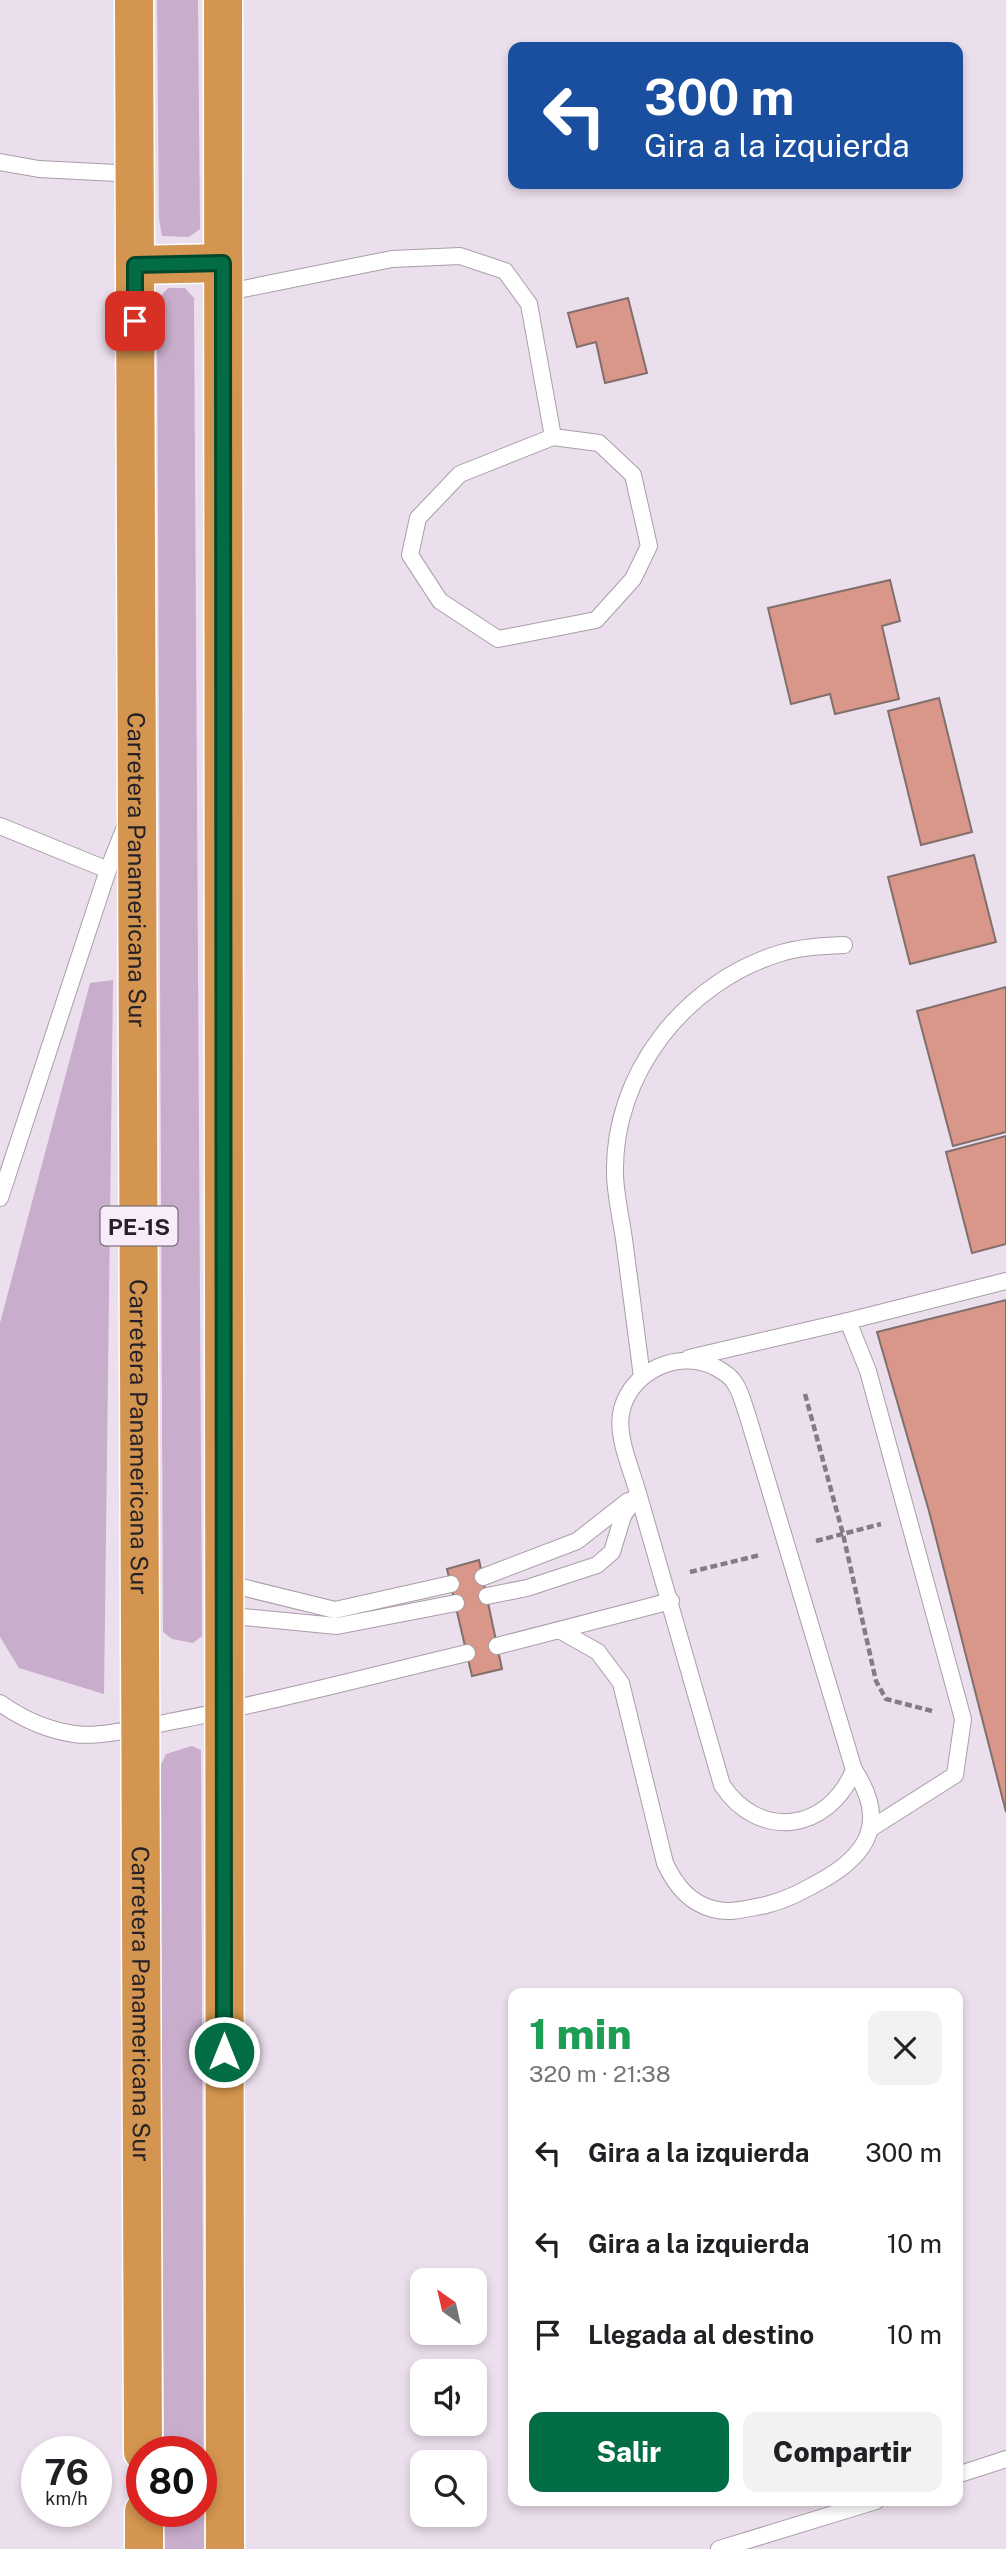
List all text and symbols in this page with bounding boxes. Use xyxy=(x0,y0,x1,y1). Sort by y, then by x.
text: 300 m xyxy=(644,68,794,126)
icon: left xyxy=(529,70,620,161)
text: Gira a la izquierda xyxy=(644,127,910,164)
pin xyxy=(105,291,165,351)
icon: arrive xyxy=(116,302,154,340)
street label: Carretera Panamericana Sur xyxy=(123,712,152,1028)
road number: PE-1S xyxy=(100,1206,178,1246)
street label: Carretera Panamericana Sur xyxy=(125,1279,154,1595)
street label: Carretera Panamericana Sur xyxy=(127,1846,156,2162)
text: 1 min xyxy=(529,2009,632,2058)
button: close xyxy=(868,2011,942,2085)
position arrow xyxy=(187,2015,261,2089)
text: 320 m · 21:38 xyxy=(529,2060,671,2087)
icon: left xyxy=(529,2134,567,2172)
text: Gira a la izquierda xyxy=(588,2137,810,2168)
text: 300 m xyxy=(865,2137,942,2168)
icon: left xyxy=(529,2225,567,2263)
text: Gira a la izquierda xyxy=(588,2228,810,2259)
text: 10 m xyxy=(887,2228,942,2259)
north arrow xyxy=(410,2268,486,2345)
map controls xyxy=(410,2268,487,2527)
icon: arrive xyxy=(529,2316,567,2354)
text: Llegada al destino xyxy=(588,2319,814,2350)
text: 10 m xyxy=(887,2319,942,2350)
button: sound xyxy=(410,2359,487,2436)
button: Salir xyxy=(529,2412,729,2492)
button: Compartir xyxy=(743,2412,942,2492)
speed limit sign: 80 xyxy=(126,2436,217,2527)
button: search xyxy=(410,2450,487,2527)
text: 76 xyxy=(44,2452,89,2493)
text: km/h xyxy=(45,2488,88,2509)

